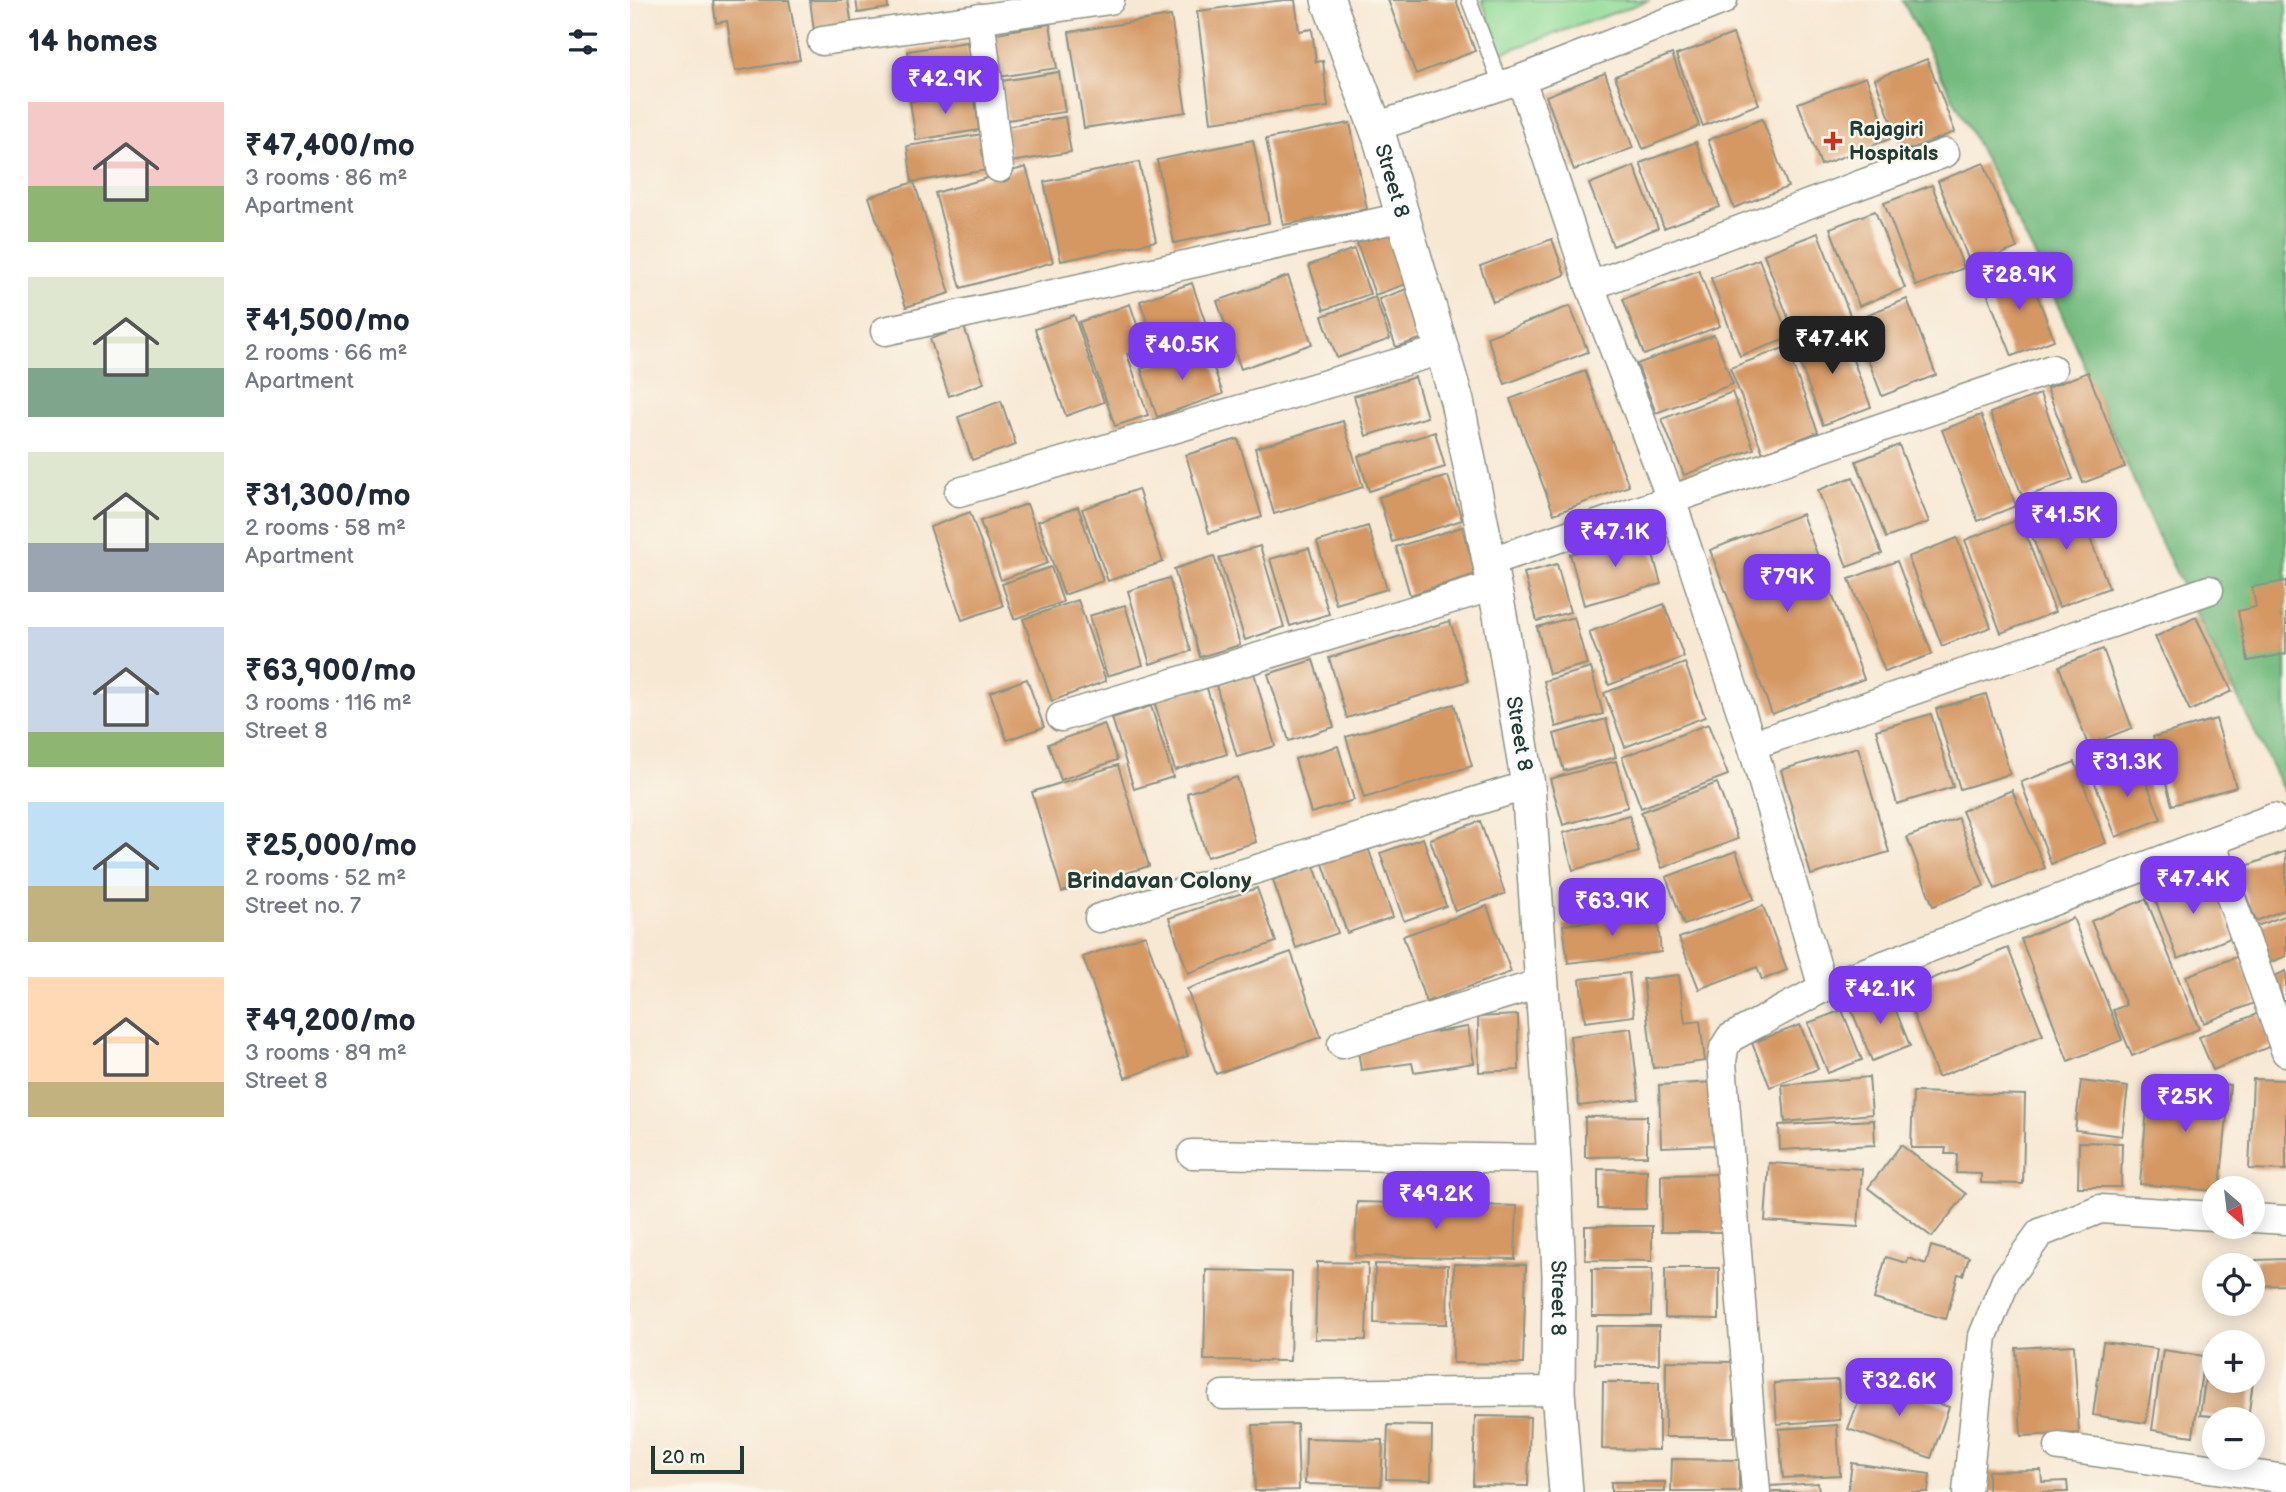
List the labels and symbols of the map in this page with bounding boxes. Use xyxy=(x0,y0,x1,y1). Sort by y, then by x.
pin: ₹42.9K xyxy=(888,57,1002,116)
place label: Rajagiri Hospitals xyxy=(1849,117,1938,166)
marker: Rajagiri Hospitals xyxy=(1823,131,1843,151)
street label: Street 8 xyxy=(1369,141,1414,221)
pin: ₹28.9K xyxy=(1962,252,2076,312)
pin: ₹47.4K xyxy=(1775,316,1889,376)
pin: ₹40.5K xyxy=(1125,322,1239,382)
pin: ₹41.5K xyxy=(2009,492,2123,552)
pin: ₹47.1K xyxy=(1558,510,1672,569)
pin: ₹79K xyxy=(1746,554,1828,614)
street label: Street 8 xyxy=(1501,694,1538,773)
pin: ₹31.3K xyxy=(2070,740,2184,799)
pin: ₹47.4K xyxy=(2136,856,2250,916)
district label: Brindavan Colony xyxy=(1067,867,1252,895)
pin: ₹63.9K xyxy=(1555,878,1669,938)
pin: ₹42.1K xyxy=(1823,967,1937,1026)
pin: ₹25K xyxy=(2144,1074,2226,1134)
pin: ₹49.2K xyxy=(1379,1172,1493,1231)
north arrow xyxy=(2202,1176,2264,1239)
street label: Street 8 xyxy=(1545,1260,1571,1336)
pin: ₹32.6K xyxy=(1842,1358,1956,1418)
scale bar xyxy=(651,1443,744,1475)

